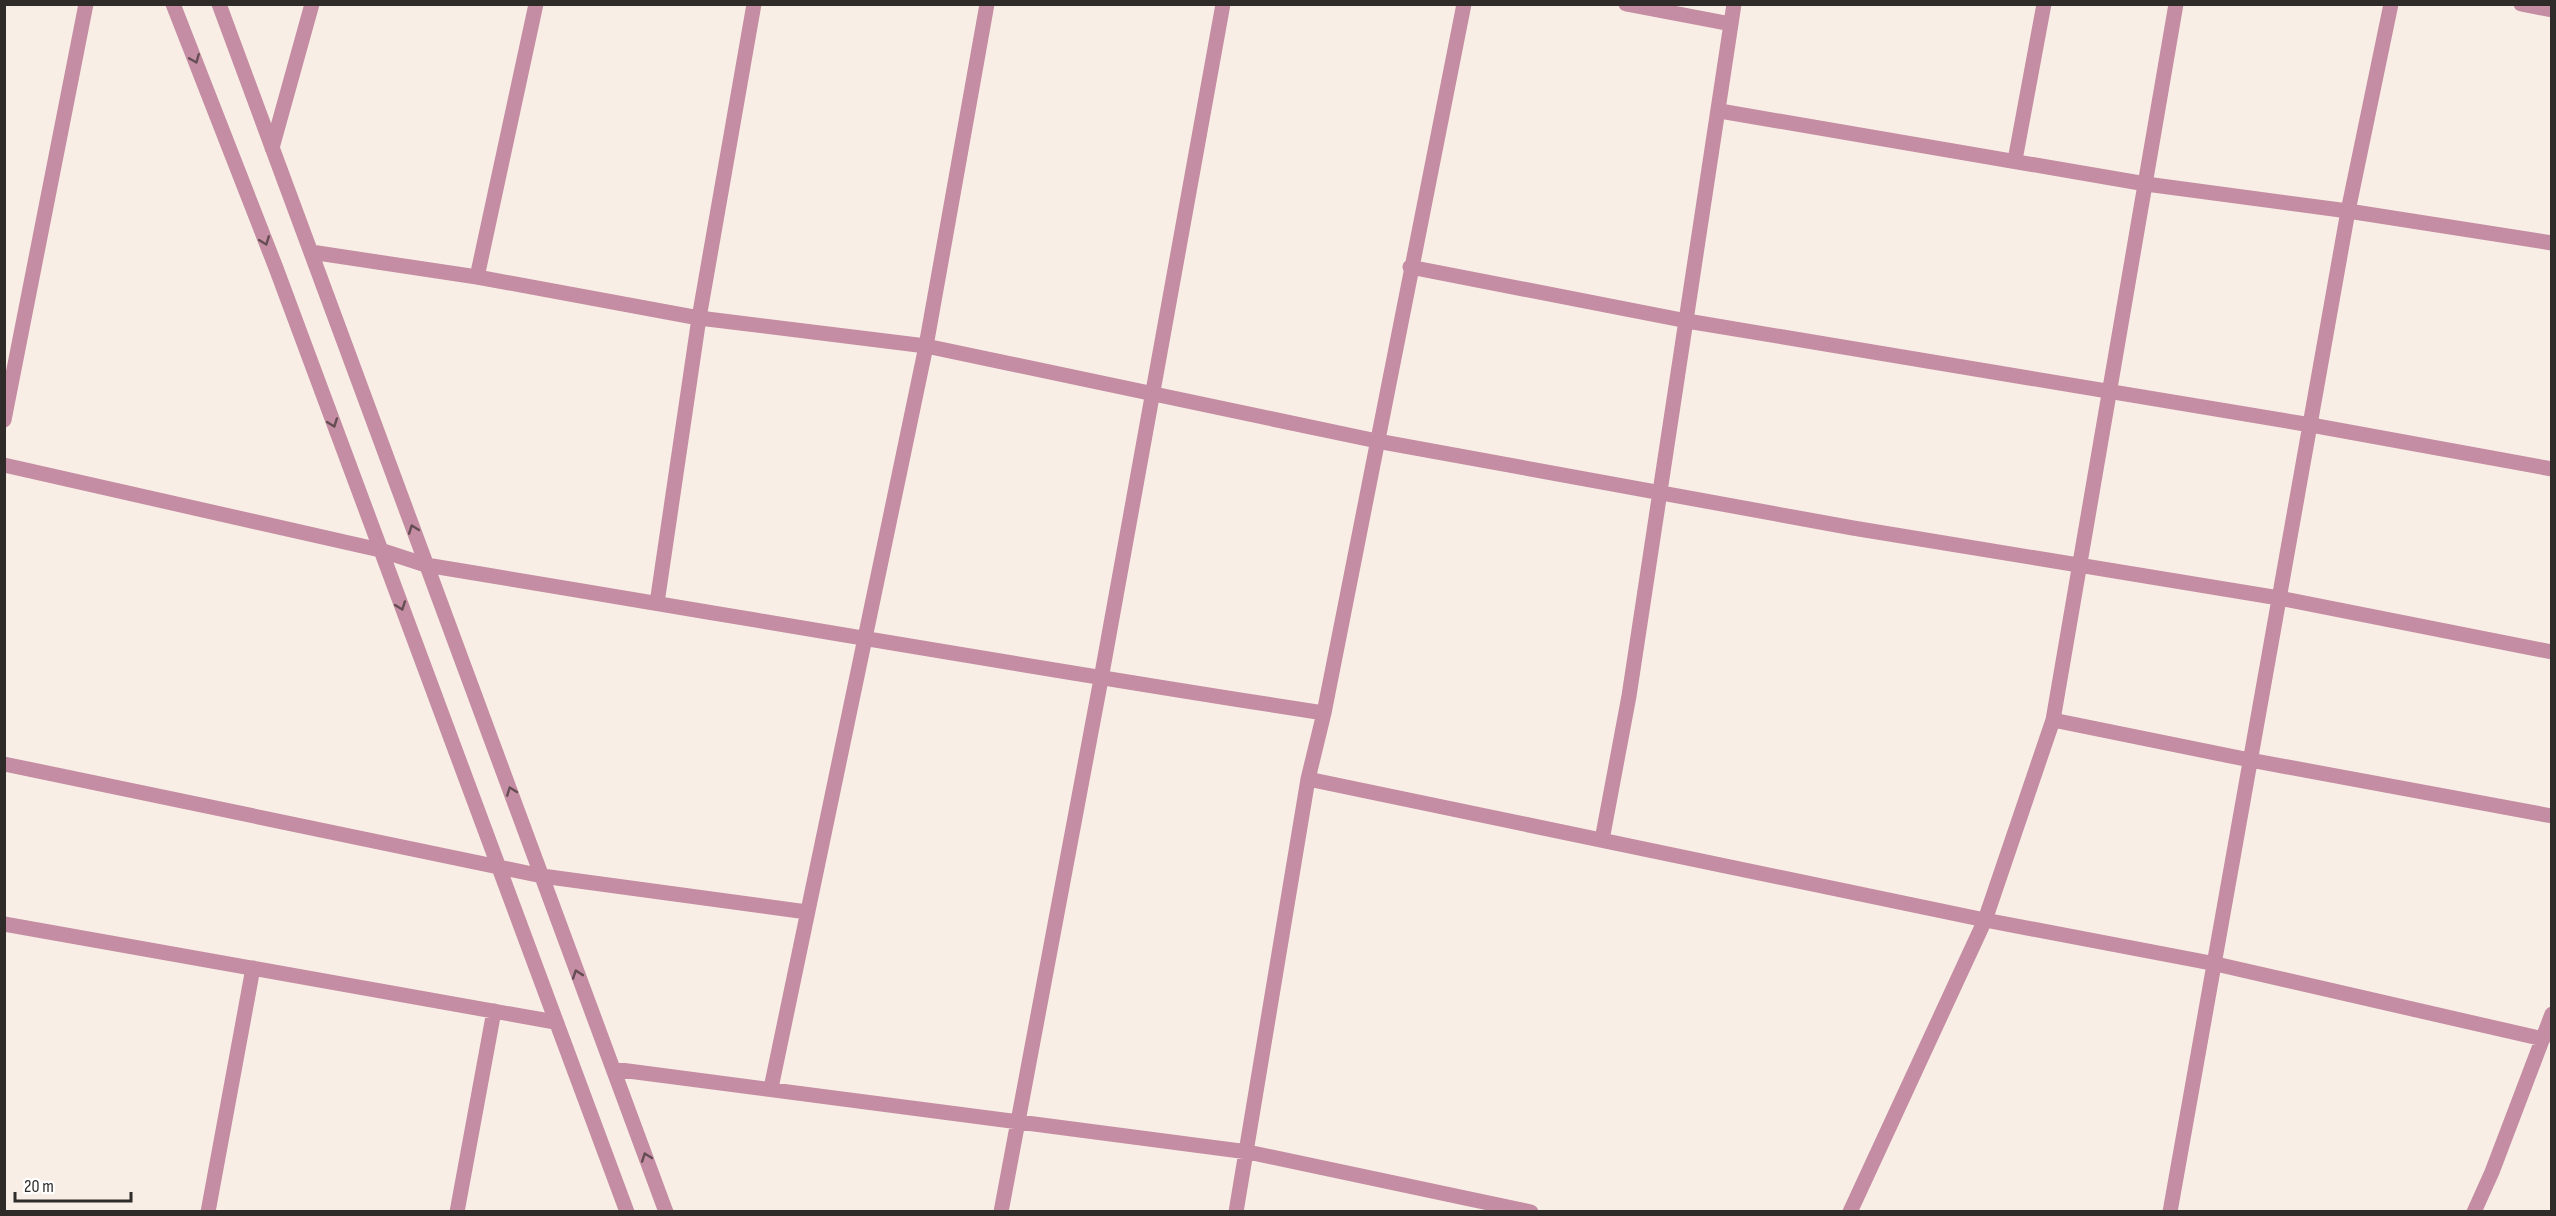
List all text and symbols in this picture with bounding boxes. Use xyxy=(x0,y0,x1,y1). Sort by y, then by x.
one-way arrow xyxy=(187,53,200,64)
one-way arrow xyxy=(258,234,270,245)
one-way arrow xyxy=(326,417,338,428)
one-way arrow xyxy=(408,525,420,536)
one-way arrow xyxy=(393,601,406,611)
one-way arrow xyxy=(505,786,518,797)
one-way arrow xyxy=(571,969,584,980)
one-way arrow xyxy=(640,1152,653,1162)
scale bar xyxy=(15,1165,130,1203)
text: 20 m xyxy=(24,1176,54,1197)

